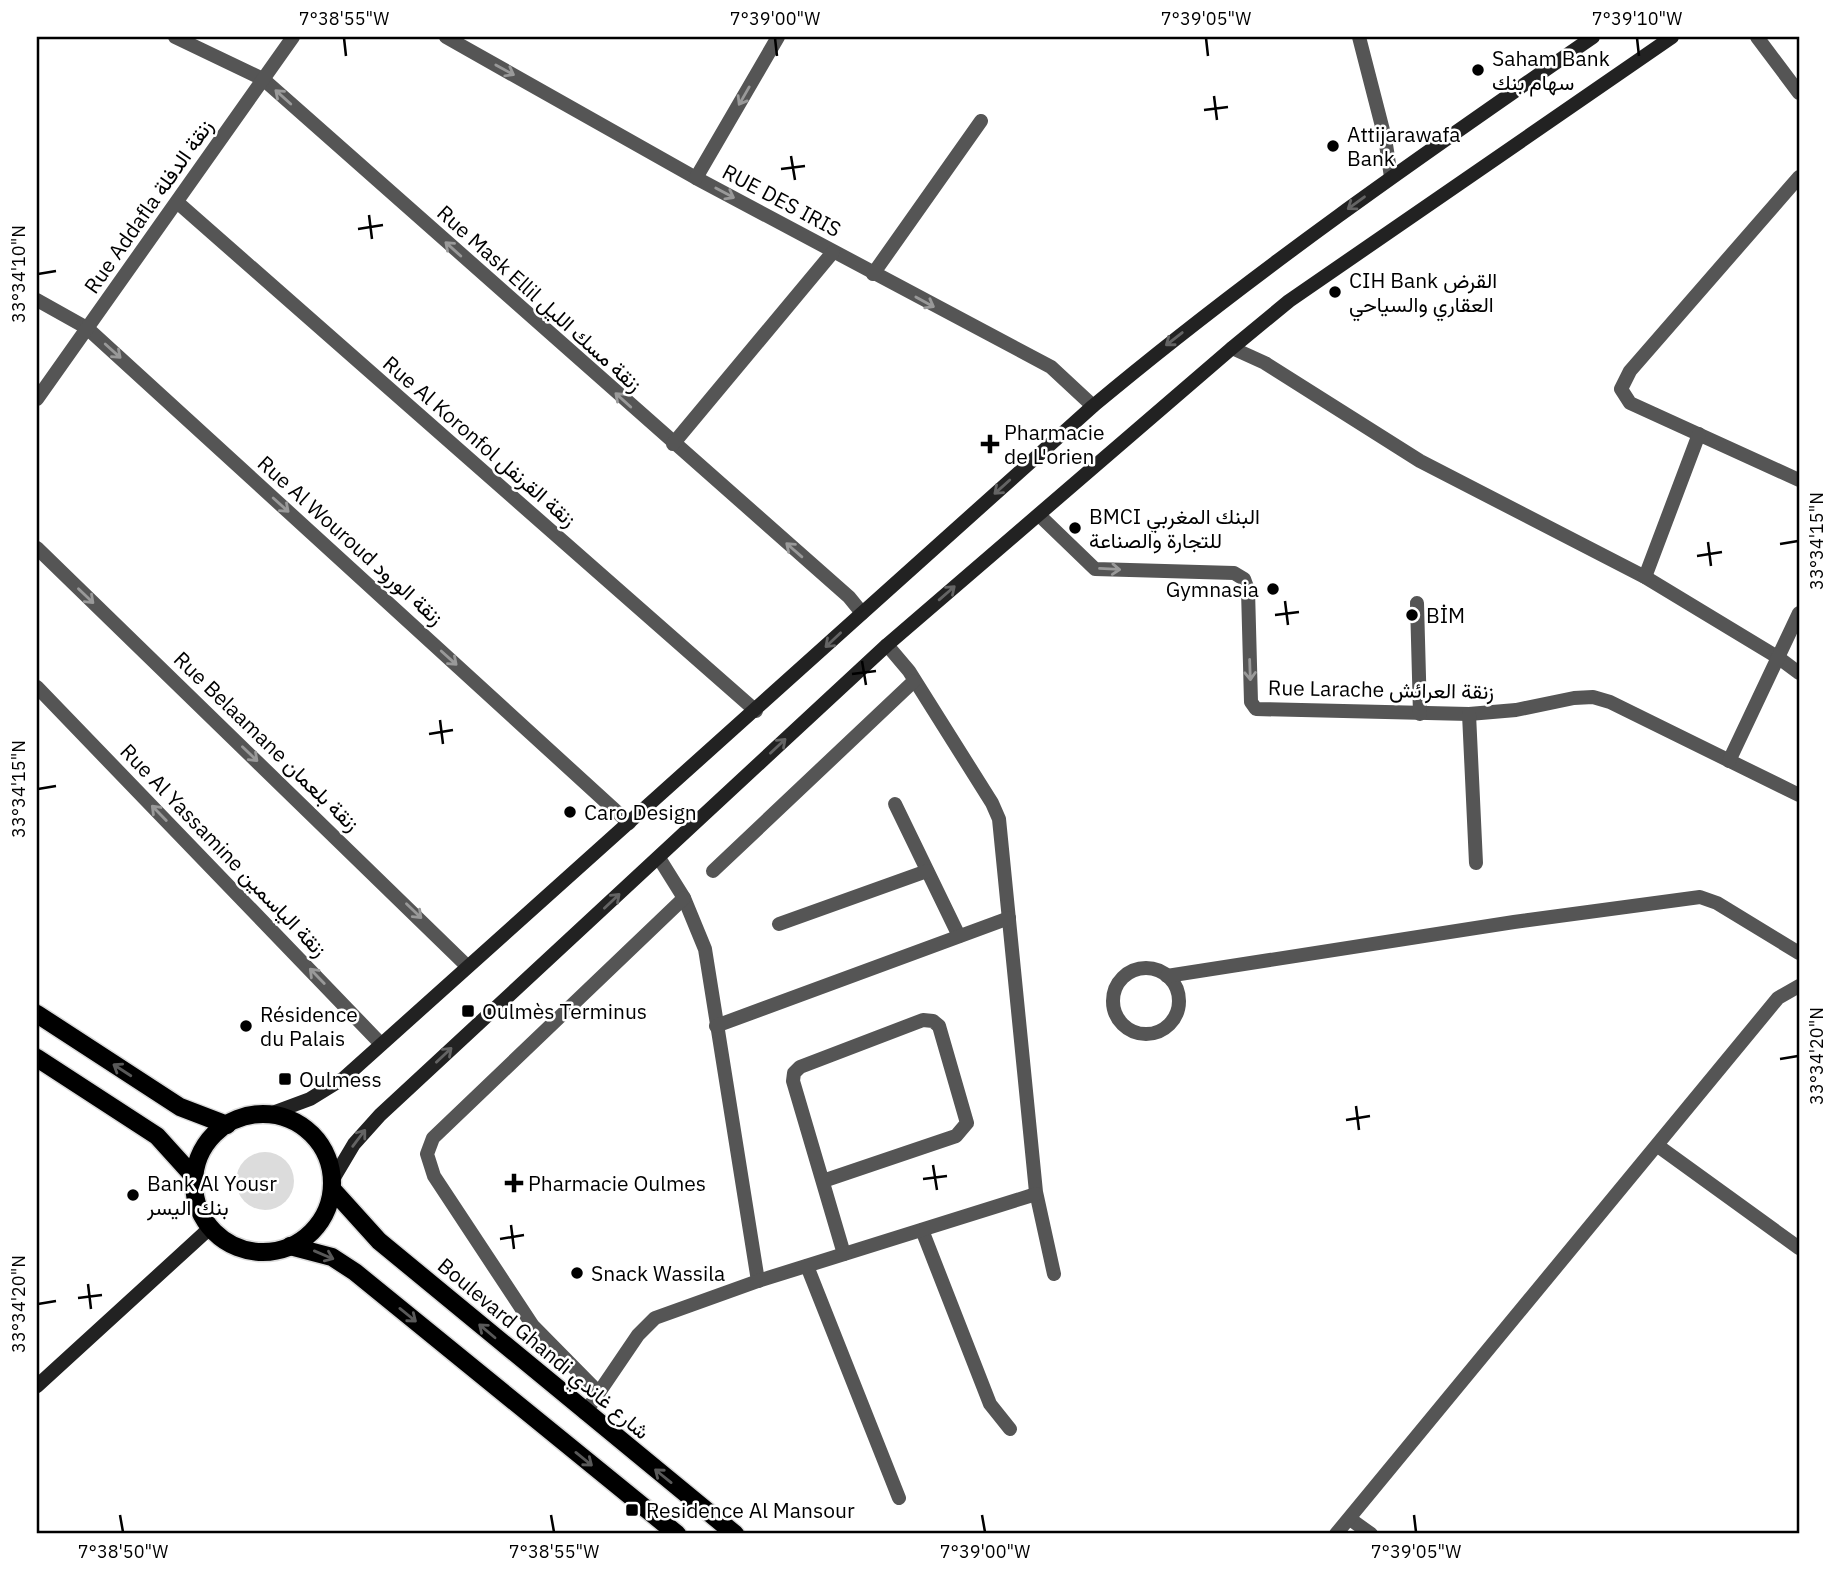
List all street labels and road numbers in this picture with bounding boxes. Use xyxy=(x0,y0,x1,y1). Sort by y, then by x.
street label: Rue Addafla زنقة الدفلة xyxy=(77,113,219,299)
street label: RUE DES IRIS xyxy=(718,157,846,243)
street label: Rue Mask Ellil زنقة مسك الليل xyxy=(431,198,649,398)
street label: Rue Al Koronfol زنقة القرنفل xyxy=(377,349,583,533)
street label: Rue Al Wouroud زنقة الورود xyxy=(252,449,450,631)
street label: Rue Belaamane زنقة بلعمان xyxy=(168,645,366,837)
street label: Rue Larache زنقة العرائش xyxy=(1268,673,1494,705)
street label: Rue Al Yassamine زنقة الياسمين xyxy=(114,737,334,963)
street label: Boulevard Ghandi شارع غاندي xyxy=(430,1251,656,1448)

